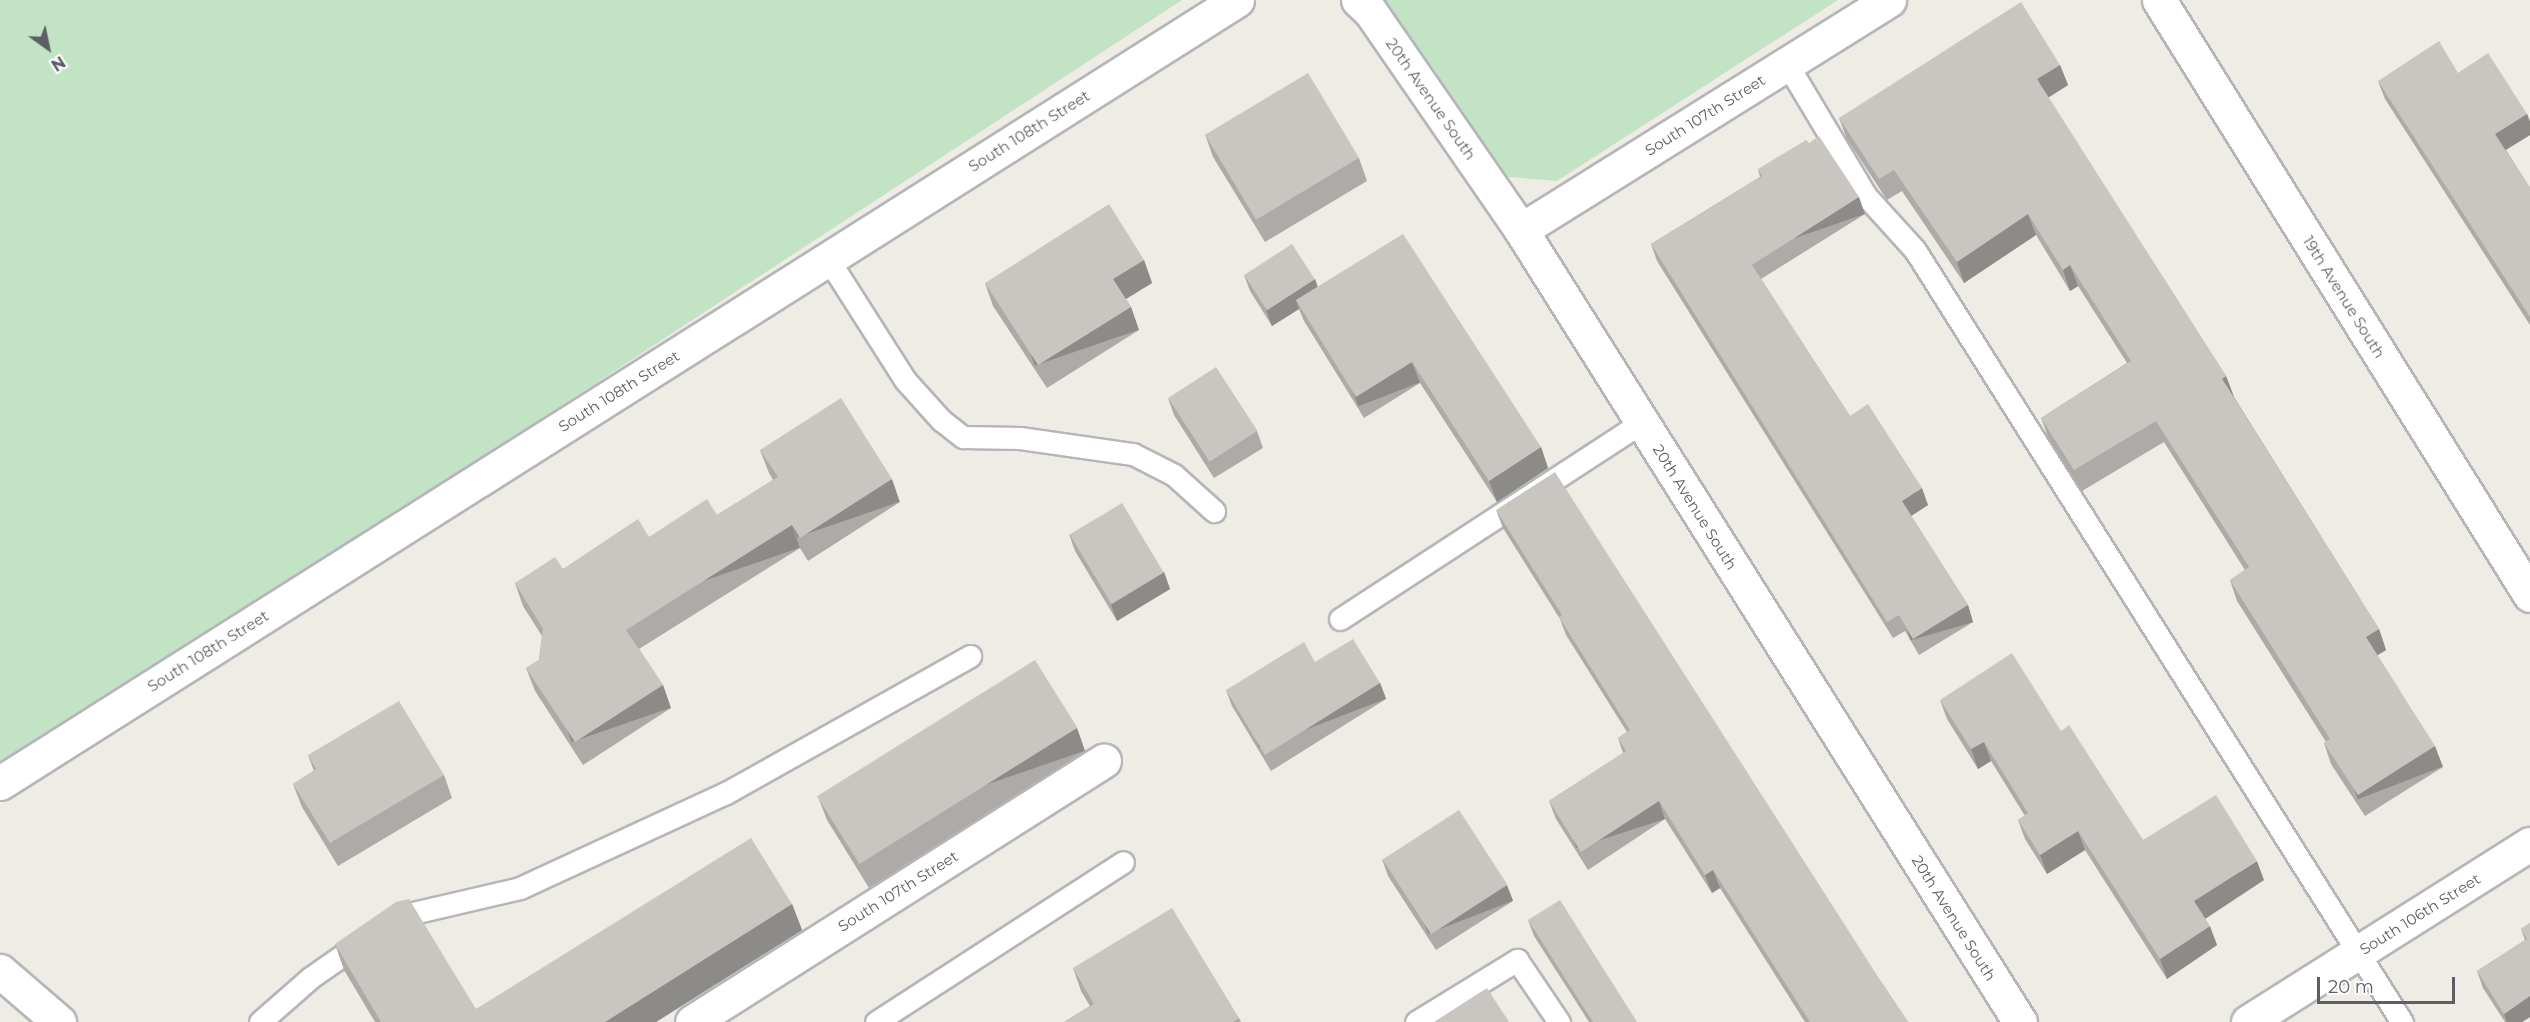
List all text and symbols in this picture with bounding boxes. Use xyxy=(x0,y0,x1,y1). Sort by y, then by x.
north arrow xyxy=(18,18,78,78)
street label: 20th Avenue South xyxy=(1382,35,1480,163)
text: N xyxy=(47,52,69,75)
street label: South 107th Street xyxy=(1642,71,1768,159)
street label: South 108th Street xyxy=(965,86,1093,176)
street label: 19th Avenue South xyxy=(2299,233,2389,361)
street label: South 108th Street xyxy=(555,346,683,436)
street label: 20th Avenue South xyxy=(1649,441,1741,573)
street label: South 108th Street xyxy=(144,606,272,696)
street label: South 107th Street xyxy=(835,847,961,935)
street label: 20th Avenue South xyxy=(1908,852,2000,984)
street label: South 106th Street xyxy=(2356,870,2484,958)
scale bar xyxy=(2320,965,2458,1003)
text: 20 m xyxy=(2328,976,2374,998)

